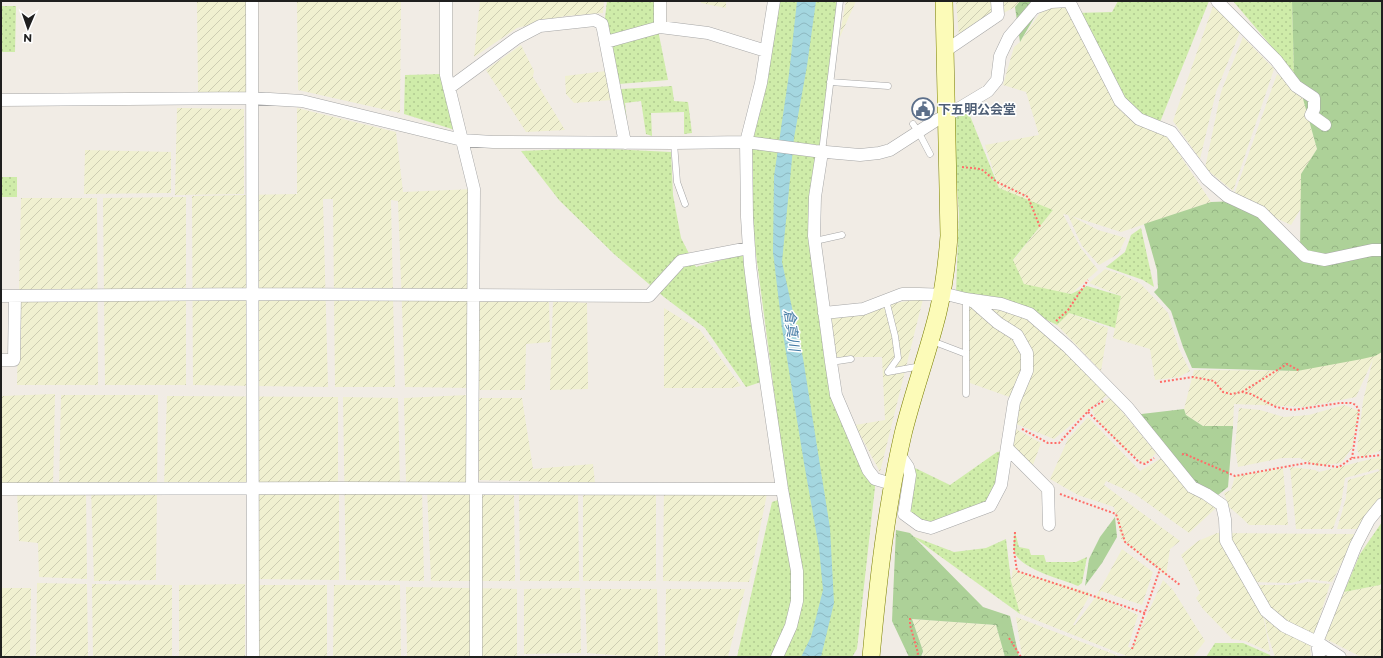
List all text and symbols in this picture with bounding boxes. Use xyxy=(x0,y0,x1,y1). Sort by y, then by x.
north arrow xyxy=(8,8,48,48)
text: N xyxy=(23,31,32,45)
public building icon: 下五明公会堂 xyxy=(910,96,936,122)
place label: 下五明公会堂 xyxy=(938,101,1016,117)
water label: 倉真川 xyxy=(780,308,804,354)

